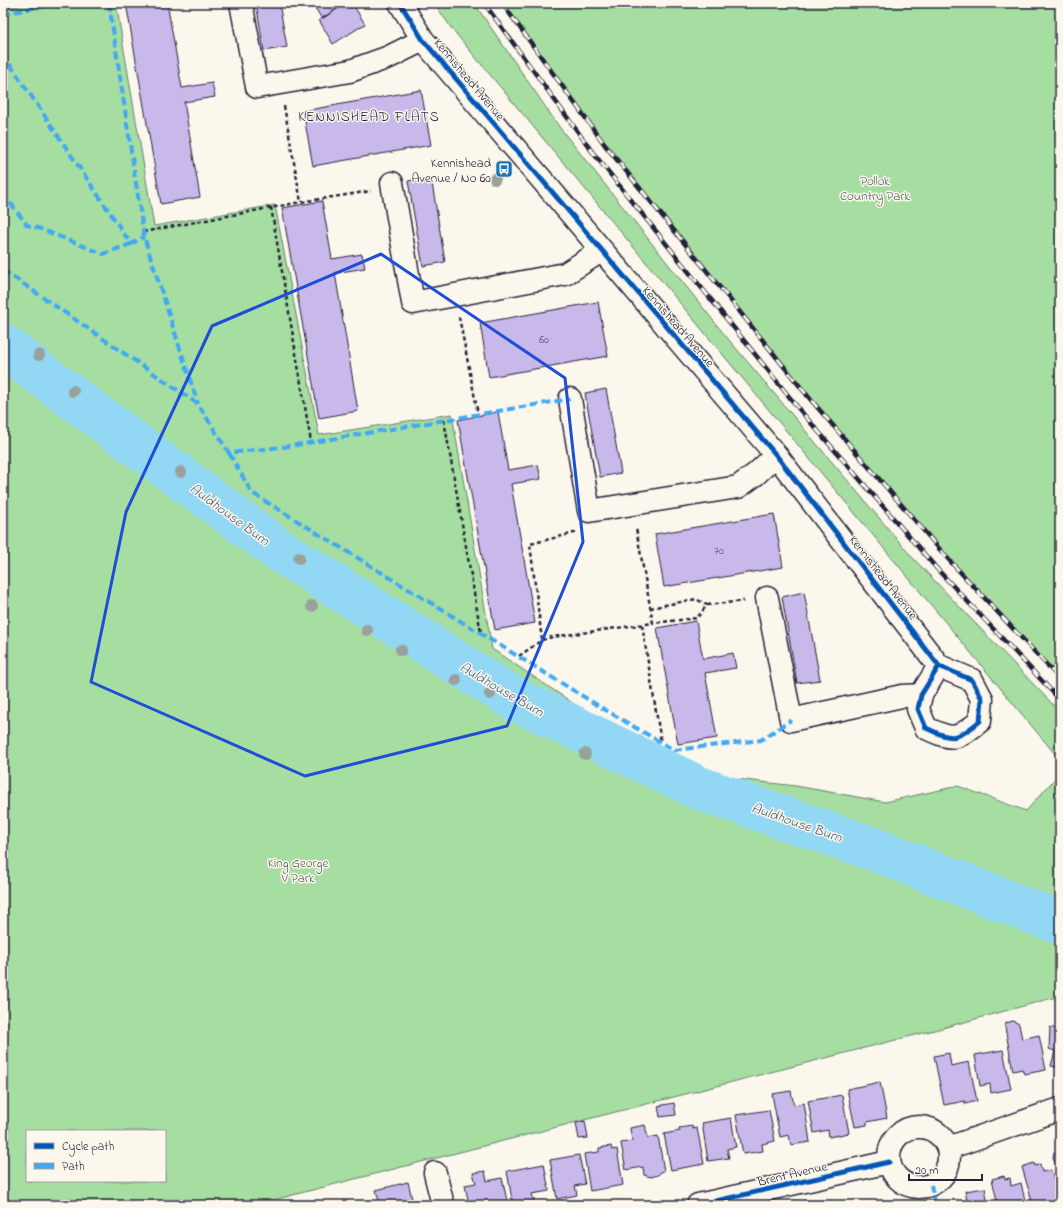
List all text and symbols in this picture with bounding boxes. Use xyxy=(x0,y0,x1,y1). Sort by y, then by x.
street label: Kennishead Avenue xyxy=(429,35,509,125)
district label: KENNISHEAD FLATS xyxy=(298,107,440,128)
place label: Kennishead Avenue / No 60 xyxy=(411,154,492,188)
bus stop icon: Kennishead Avenue / No 60 xyxy=(494,159,514,179)
park label: Pollok Country Park xyxy=(840,172,910,207)
street label: Kennishead Avenue xyxy=(637,282,719,372)
house number: 60 xyxy=(539,332,549,348)
water label: Auldhouse Burn xyxy=(185,479,274,552)
street label: Kennishead Avenue xyxy=(844,532,922,624)
house number: 70 xyxy=(714,543,724,559)
water label: Auldhouse Burn xyxy=(455,658,548,723)
water label: Auldhouse Burn xyxy=(749,798,846,849)
park label: King George V Park xyxy=(268,854,328,888)
legend xyxy=(26,1130,166,1182)
text: Cycle path xyxy=(62,1138,114,1157)
scale bar xyxy=(909,1156,982,1182)
street label: Brent Avenue xyxy=(754,1157,829,1192)
text: Path xyxy=(62,1158,85,1176)
text: 20 m xyxy=(915,1162,938,1180)

